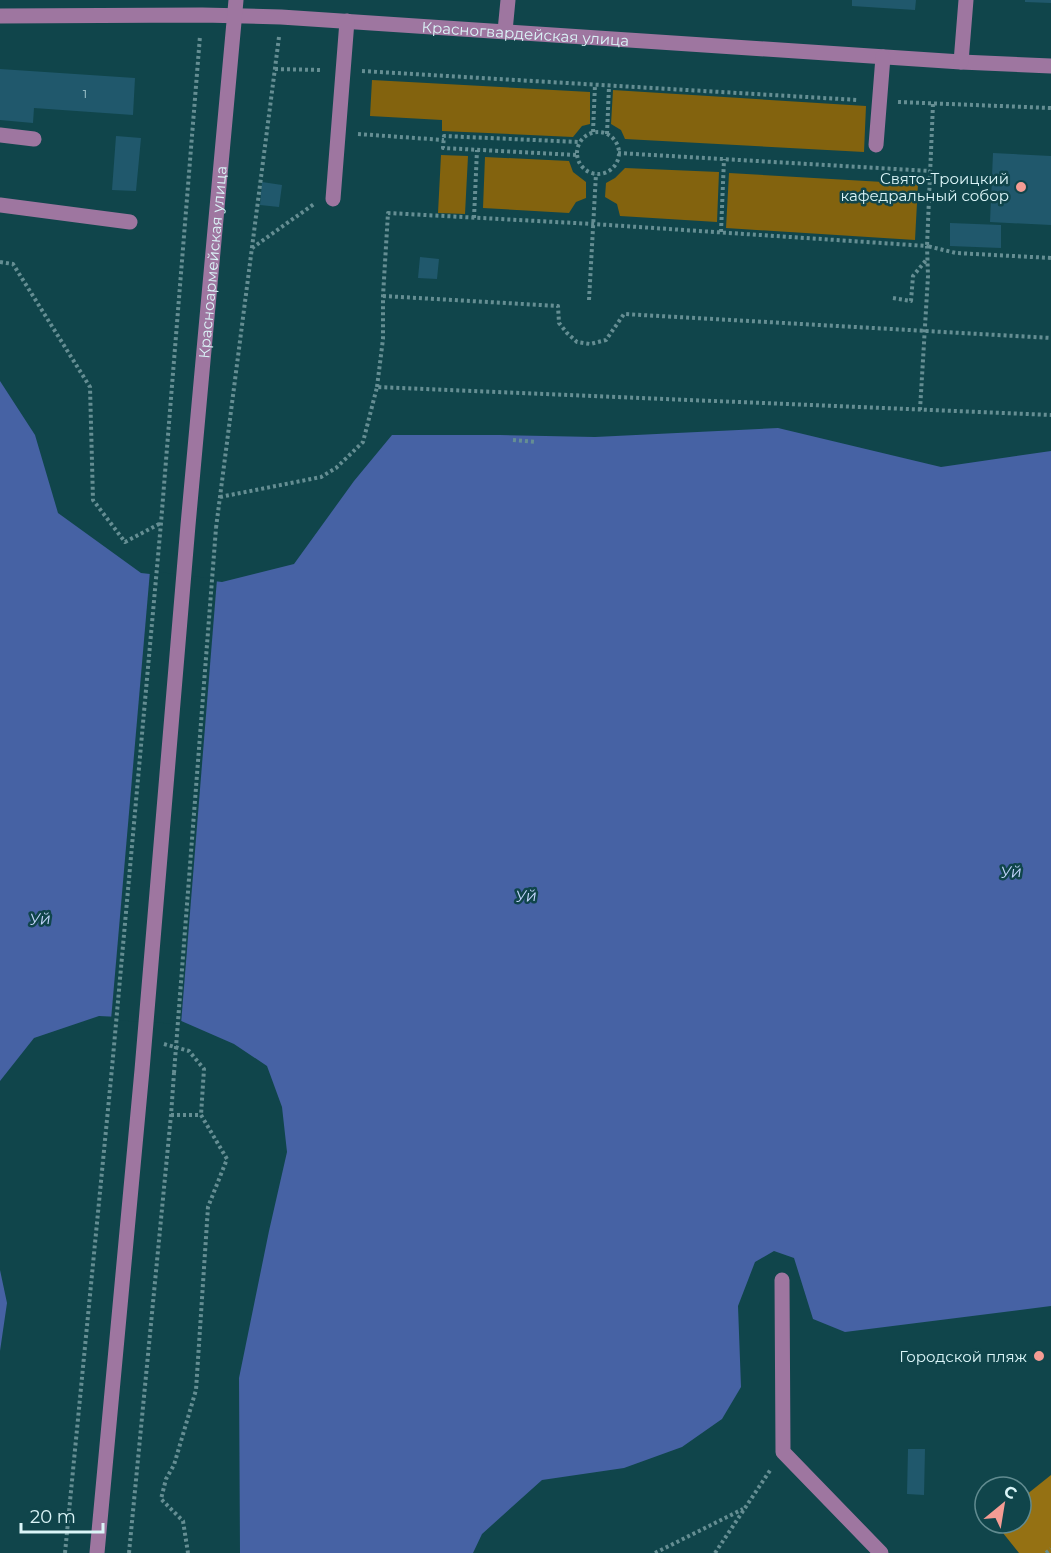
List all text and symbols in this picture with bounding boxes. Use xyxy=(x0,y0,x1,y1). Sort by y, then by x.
street label: Красногвардейская улица xyxy=(421,17,630,50)
house number: 1 xyxy=(83,86,87,101)
street label: Красноармейская улица xyxy=(194,165,230,359)
place label: Свято-Троицкий кафедральный собор xyxy=(840,169,1009,205)
marker: Свято-Троицкий кафедральный собор xyxy=(1014,180,1028,194)
water label: Уй xyxy=(1000,862,1022,882)
water label: Уй xyxy=(515,886,537,906)
water label: Уй xyxy=(29,909,51,929)
place label: Городской пляж xyxy=(899,1347,1028,1366)
marker: Городской пляж xyxy=(1032,1349,1046,1363)
north arrow xyxy=(973,1475,1033,1535)
text: С xyxy=(1000,1481,1020,1504)
scale bar xyxy=(21,1496,104,1534)
text: 20 m xyxy=(30,1506,76,1528)

